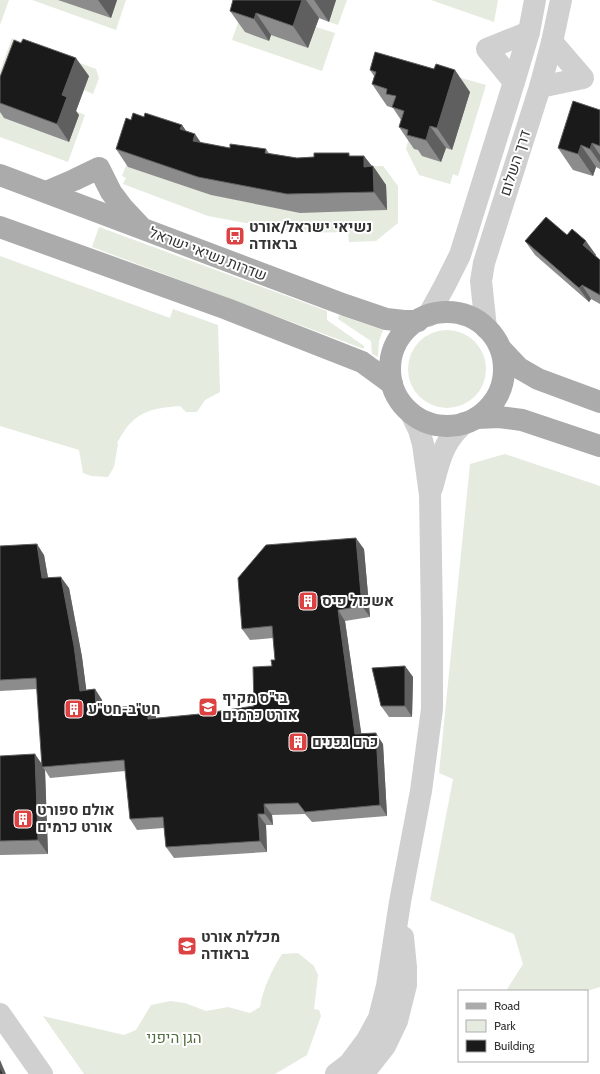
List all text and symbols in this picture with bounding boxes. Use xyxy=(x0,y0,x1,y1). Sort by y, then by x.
street label: דרך השלום xyxy=(496,128,534,198)
place label: נשיאי ישראל/אורט בראודה xyxy=(249,218,372,253)
street label: שדרות נשיאי ישראל xyxy=(147,223,269,285)
bus stop icon: נשיאי ישראל/אורט בראודה xyxy=(224,225,246,247)
building icon: אשכול פיס xyxy=(297,590,319,612)
place label: אשכול פיס xyxy=(322,592,394,610)
place label: בי"ס מקיף אורט כרמים xyxy=(222,689,298,724)
school or university icon: בי"ס מקיף אורט כרמים xyxy=(197,696,219,718)
building icon: חט"ב-חט"ע xyxy=(63,698,85,720)
place label: חט"ב-חט"ע xyxy=(88,700,160,718)
building icon: כרם גפנים xyxy=(287,731,309,753)
place label: כרם גפנים xyxy=(312,733,378,751)
place label: אולם ספורט אורט כרמים xyxy=(37,801,115,836)
building icon: אולם ספורט אורט כרמים xyxy=(12,808,34,830)
place label: מכללת אורט בראודה xyxy=(201,928,280,963)
school or university icon: מכללת אורט בראודה xyxy=(176,935,198,957)
legend xyxy=(458,990,588,1062)
text: Road xyxy=(494,998,520,1013)
text: Park xyxy=(494,1018,516,1033)
park label: הגן היפני xyxy=(146,1029,202,1047)
text: Building xyxy=(494,1038,536,1053)

